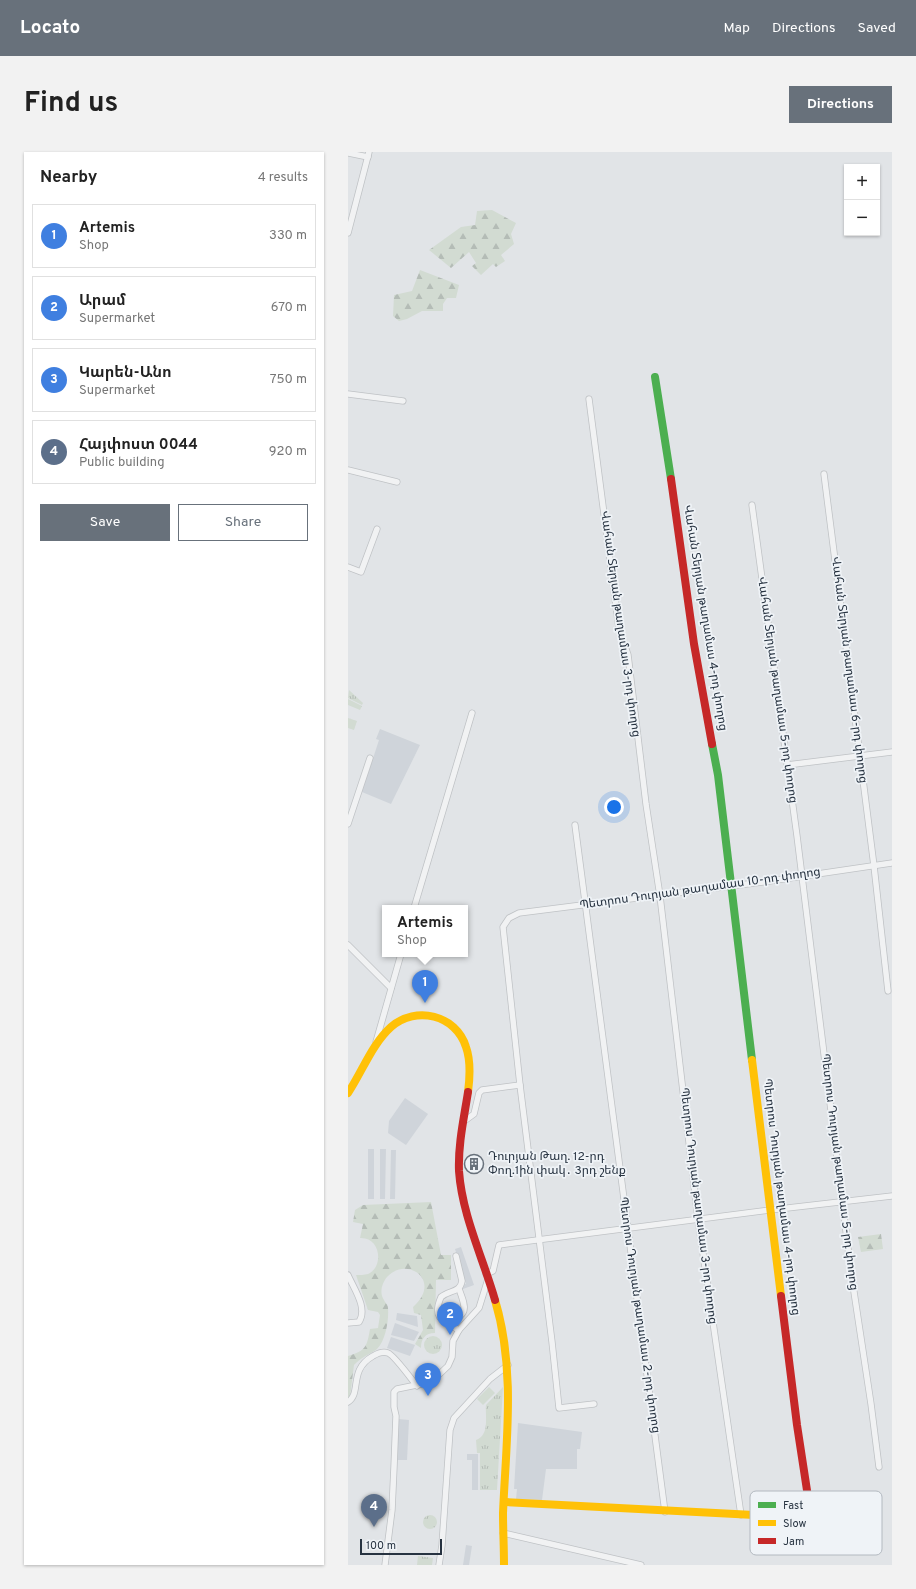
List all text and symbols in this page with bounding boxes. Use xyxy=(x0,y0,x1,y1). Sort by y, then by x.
text: Locato xyxy=(20,16,80,40)
text: Map xyxy=(724,20,750,37)
text: Directions xyxy=(772,20,836,37)
text: Saved xyxy=(858,20,896,37)
text: Find us xyxy=(24,86,118,122)
button: Directions xyxy=(789,86,892,123)
map controls xyxy=(844,164,880,236)
button: + xyxy=(844,164,880,200)
text: Nearby xyxy=(40,167,97,189)
text: 4 results xyxy=(258,170,308,186)
button: − xyxy=(844,200,880,236)
text: Artemis xyxy=(79,219,135,238)
text: 1 xyxy=(51,228,57,244)
text: 330 m xyxy=(269,228,307,244)
text: Shop xyxy=(79,238,109,254)
text: Արամ xyxy=(79,292,126,311)
text: 2 xyxy=(50,300,58,316)
text: 670 m xyxy=(271,300,307,316)
text: Supermarket xyxy=(79,311,155,327)
text: Կարեն-Անո xyxy=(79,364,172,383)
text: 3 xyxy=(50,372,58,388)
text: 750 m xyxy=(270,372,307,388)
text: Supermarket xyxy=(79,383,155,399)
text: Հայփոստ 0044 xyxy=(79,436,198,455)
text: 4 xyxy=(50,444,58,460)
text: 920 m xyxy=(269,444,307,460)
text: Public building xyxy=(79,455,165,471)
button: Save xyxy=(40,504,170,541)
button: Share xyxy=(178,504,308,541)
street label: Վահան Տերյան թաղամաս 4-րդ փողոց xyxy=(679,504,731,732)
street label: Վահան Տերյան թաղամաս 3-րդ փողոց xyxy=(596,510,644,738)
street label: Վահան Տերյան թաղամաս 6-րդ փողոց xyxy=(827,556,871,784)
street label: Վահան Տերյան թաղամաս 5-րդ փողոց xyxy=(753,576,801,804)
your location xyxy=(604,797,624,817)
street label: Պետրոս Դուրյան թաղամաս 10-րդ փողոց xyxy=(578,864,822,914)
popup xyxy=(382,905,468,957)
text: Artemis xyxy=(397,914,453,933)
text: Shop xyxy=(397,933,427,949)
pin: 1 xyxy=(412,970,438,1003)
street label: Պետրոս Դուրյան թաղամաս 5-րդ փողոց xyxy=(817,1053,861,1291)
street label: Պետրոս Դուրյան թաղամաս 4-րդ փողոց xyxy=(759,1078,803,1316)
street label: Պետրոս Դուրյան թաղամաս 3-րդ փողոց xyxy=(676,1087,720,1325)
place label: Դուրյան Թաղ. 12-րդ Փող.1ին փակ․ 3րդ շենք xyxy=(488,1149,626,1179)
building icon: Դուրյան Թաղ. 12-րդ Փող.1ին փակ․ 3րդ շենք xyxy=(463,1153,485,1175)
street label: Պետրոս Դուրյան թաղամաս 2-րդ փողոց xyxy=(614,1196,664,1434)
pin: 2 xyxy=(437,1302,463,1335)
pin: 3 xyxy=(415,1363,441,1396)
legend xyxy=(750,1491,882,1555)
pin: 4 xyxy=(361,1494,387,1527)
text: Fast xyxy=(783,1499,803,1513)
text: Slow xyxy=(783,1517,806,1531)
text: Jam xyxy=(783,1535,804,1549)
scale bar xyxy=(360,1537,442,1556)
text: 100 m xyxy=(366,1539,396,1553)

